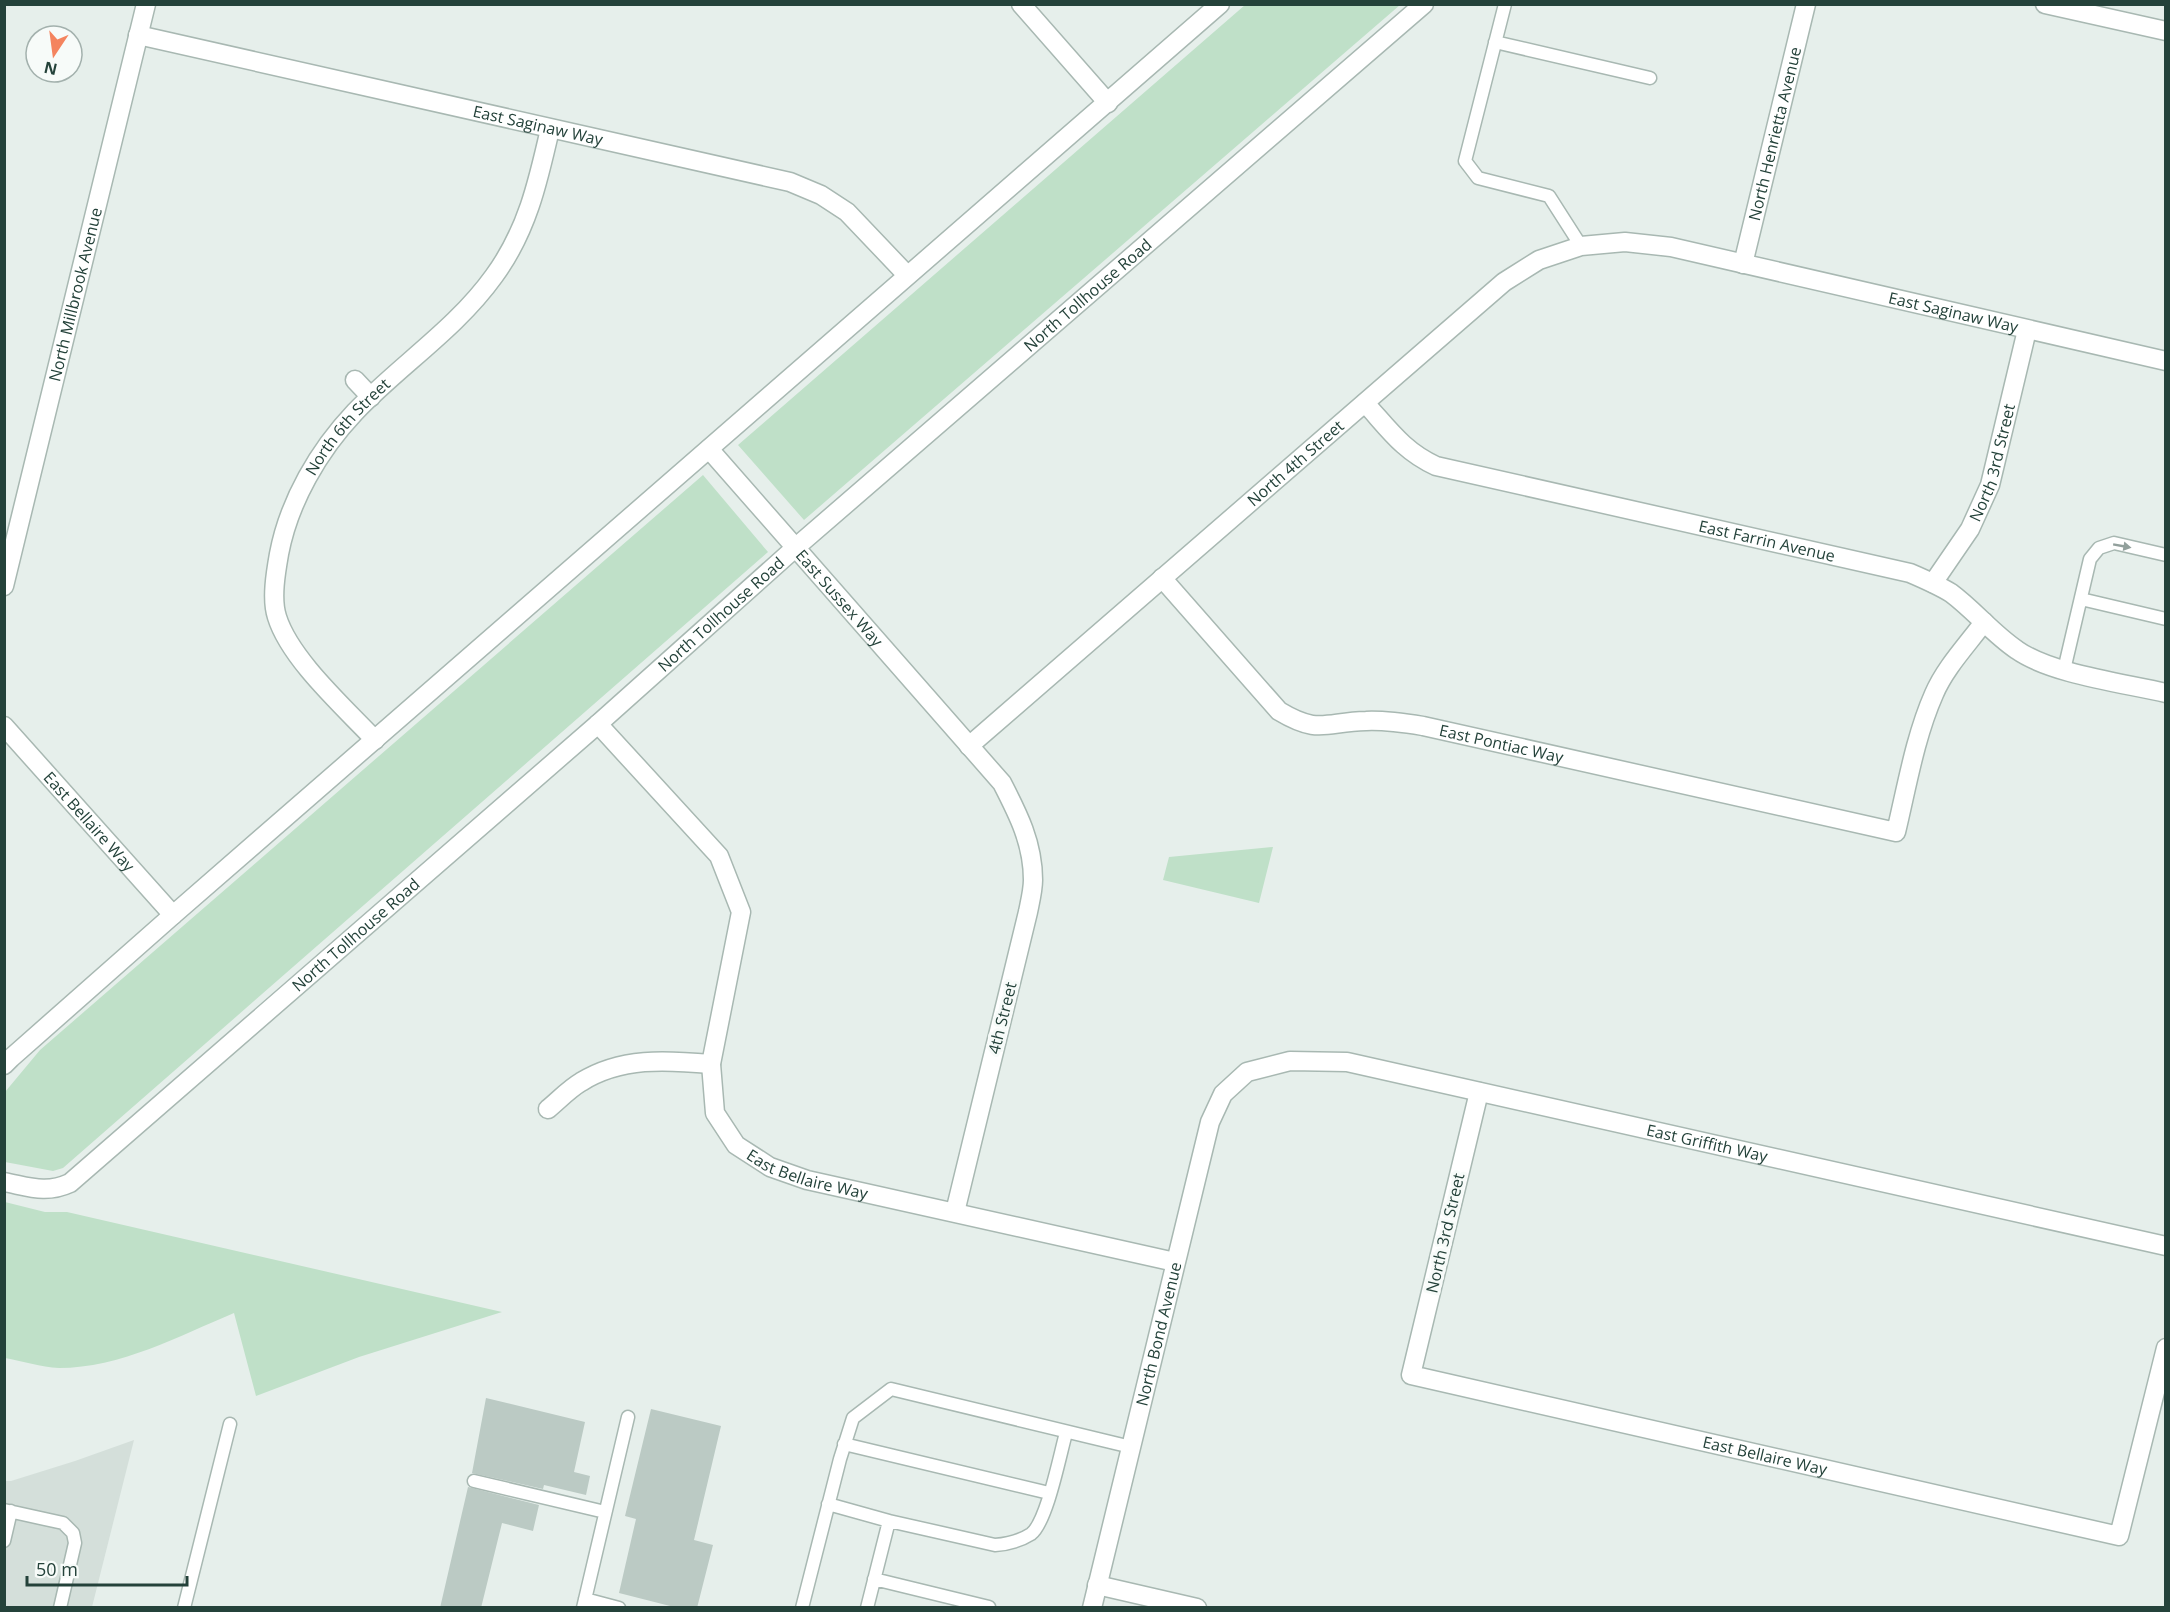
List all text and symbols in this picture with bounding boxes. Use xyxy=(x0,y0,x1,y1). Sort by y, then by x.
north arrow xyxy=(24,24,84,84)
street label: North Henrietta Avenue xyxy=(1743,45,1806,223)
text: N xyxy=(42,56,59,81)
street label: East Saginaw Way xyxy=(471,100,606,151)
street label: North Millbrook Avenue xyxy=(43,205,107,384)
street label: North Tollhouse Road xyxy=(1019,234,1156,357)
street label: East Saginaw Way xyxy=(1886,286,2021,338)
street label: North 6th Street xyxy=(300,373,395,479)
street label: North 3rd Street xyxy=(1964,401,2020,525)
street label: North 4th Street xyxy=(1242,415,1349,511)
street label: East Farrin Avenue xyxy=(1697,515,1837,567)
one-way arrow xyxy=(2113,541,2132,550)
street label: East Sussex Way xyxy=(791,545,889,652)
street label: North Tollhouse Road xyxy=(653,552,789,677)
street label: East Pontiac Way xyxy=(1437,719,1566,768)
street label: East Bellaire Way xyxy=(39,767,141,877)
street label: North Tollhouse Road xyxy=(287,873,424,996)
street label: 4th Street xyxy=(982,979,1022,1056)
street label: East Griffith Way xyxy=(1644,1119,1771,1167)
street label: East Bellaire Way xyxy=(743,1144,871,1204)
street label: North 3rd Street xyxy=(1421,1171,1470,1295)
street label: North Bond Avenue xyxy=(1130,1260,1187,1408)
street label: East Bellaire Way xyxy=(1701,1431,1830,1481)
scale bar xyxy=(27,1549,188,1587)
text: 50 m xyxy=(36,1557,78,1581)

